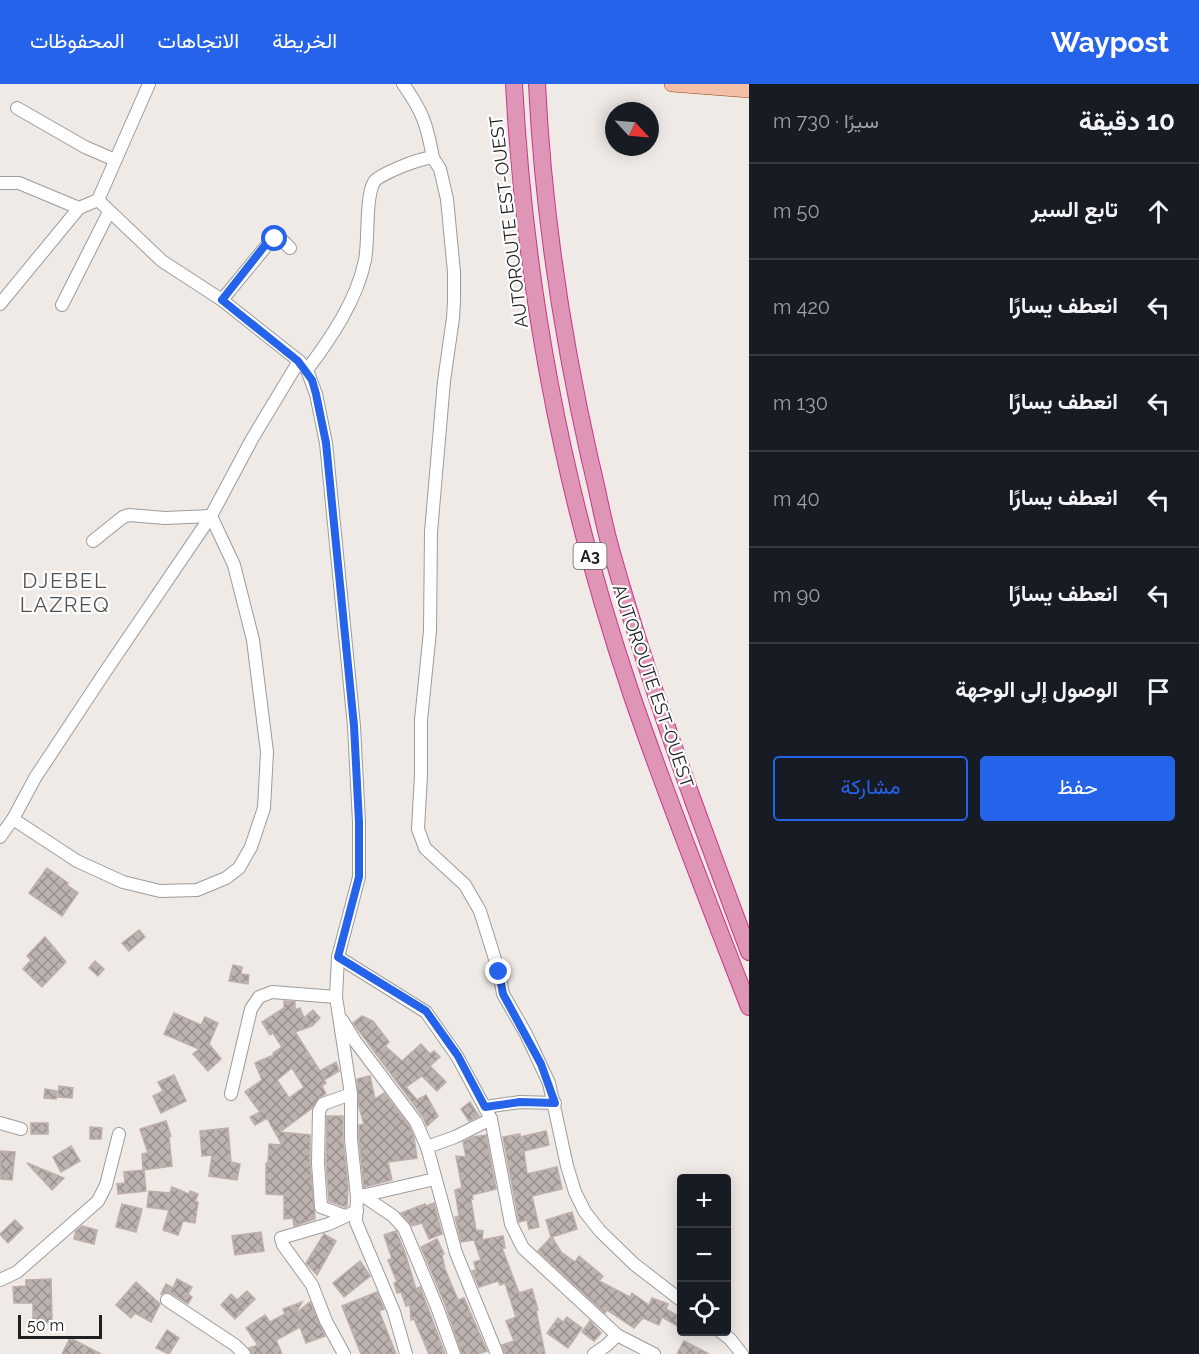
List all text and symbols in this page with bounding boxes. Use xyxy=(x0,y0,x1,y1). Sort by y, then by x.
text: Waypost xyxy=(1051,26,1169,59)
text: المحفوظات xyxy=(30,28,125,53)
text: الاتجاهات xyxy=(158,28,239,53)
text: الخريطة xyxy=(272,28,337,53)
north arrow xyxy=(605,102,659,156)
text: 10 دقيقة xyxy=(1079,106,1175,136)
text: سيرًا · 730 m xyxy=(773,109,879,133)
street label: AUTOROUTE EST-OUEST xyxy=(485,115,532,329)
icon: ahead xyxy=(1142,195,1175,228)
text: تابع السير xyxy=(1031,196,1118,222)
text: 50 m xyxy=(773,199,820,223)
route start xyxy=(261,225,287,251)
icon: left xyxy=(1142,291,1175,324)
text: انعطف يسارًا xyxy=(1009,292,1118,318)
text: 420 m xyxy=(773,295,830,319)
icon: left xyxy=(1142,387,1175,420)
text: انعطف يسارًا xyxy=(1009,388,1118,414)
text: 130 m xyxy=(773,391,828,415)
icon: left xyxy=(1142,483,1175,516)
text: انعطف يسارًا xyxy=(1009,484,1118,510)
text: 40 m xyxy=(773,487,820,511)
road number: A3 xyxy=(574,543,606,569)
district label: DJEBEL LAZREQ xyxy=(20,568,110,617)
icon: left xyxy=(1142,579,1175,612)
text: انعطف يسارًا xyxy=(1009,580,1118,606)
street label: AUTOROUTE EST-OUEST xyxy=(609,581,698,790)
text: 90 m xyxy=(773,583,820,607)
icon: arrive xyxy=(1142,675,1175,708)
text: الوصول إلى الوجهة xyxy=(955,676,1118,702)
button: مشاركة xyxy=(773,756,968,821)
button: حفظ xyxy=(980,756,1175,821)
route end xyxy=(485,958,511,984)
map controls xyxy=(677,1174,731,1336)
button: + xyxy=(677,1174,731,1228)
button: − xyxy=(677,1228,731,1282)
button: locate xyxy=(677,1282,731,1336)
scale bar xyxy=(18,1312,102,1340)
text: 50 m xyxy=(27,1316,64,1335)

